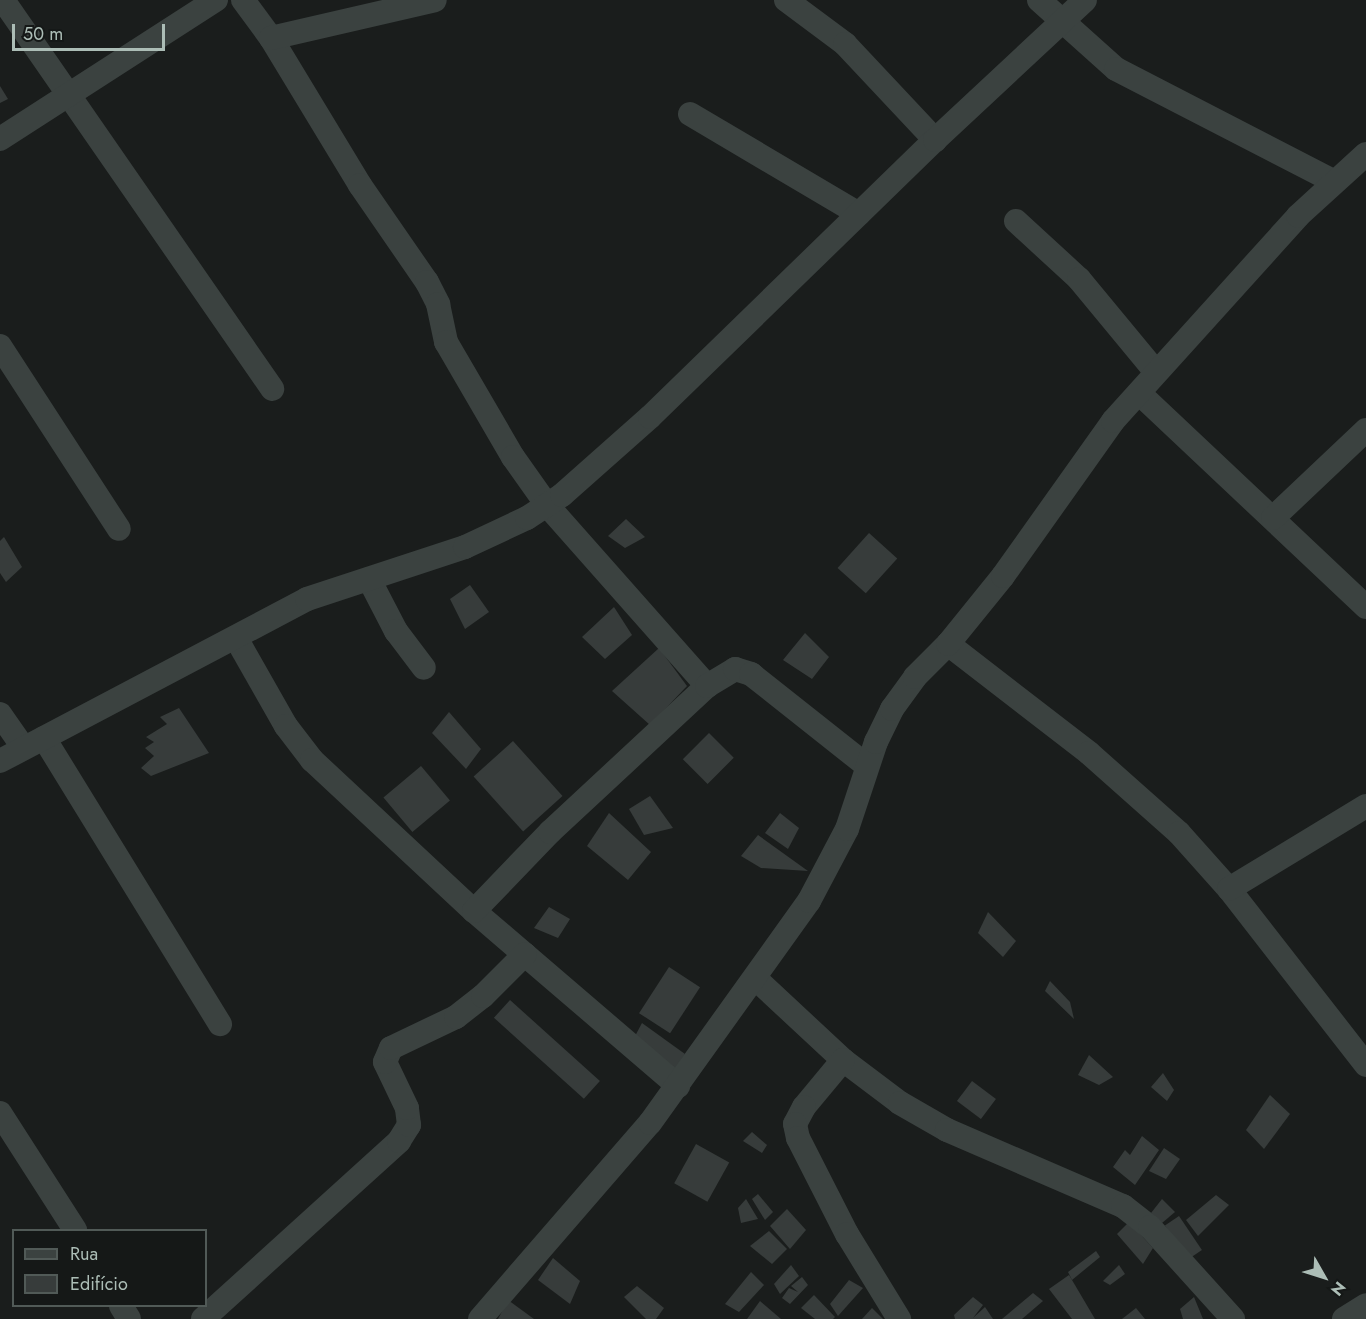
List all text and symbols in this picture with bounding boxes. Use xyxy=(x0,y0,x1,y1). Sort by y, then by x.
scale bar xyxy=(15,12,168,50)
text: 50 m xyxy=(23,21,63,47)
legend xyxy=(12,1229,207,1307)
text: Rua xyxy=(70,1241,98,1267)
north arrow xyxy=(1294,1247,1354,1307)
text: Edifício xyxy=(70,1271,128,1297)
text: N xyxy=(1325,1276,1351,1301)

